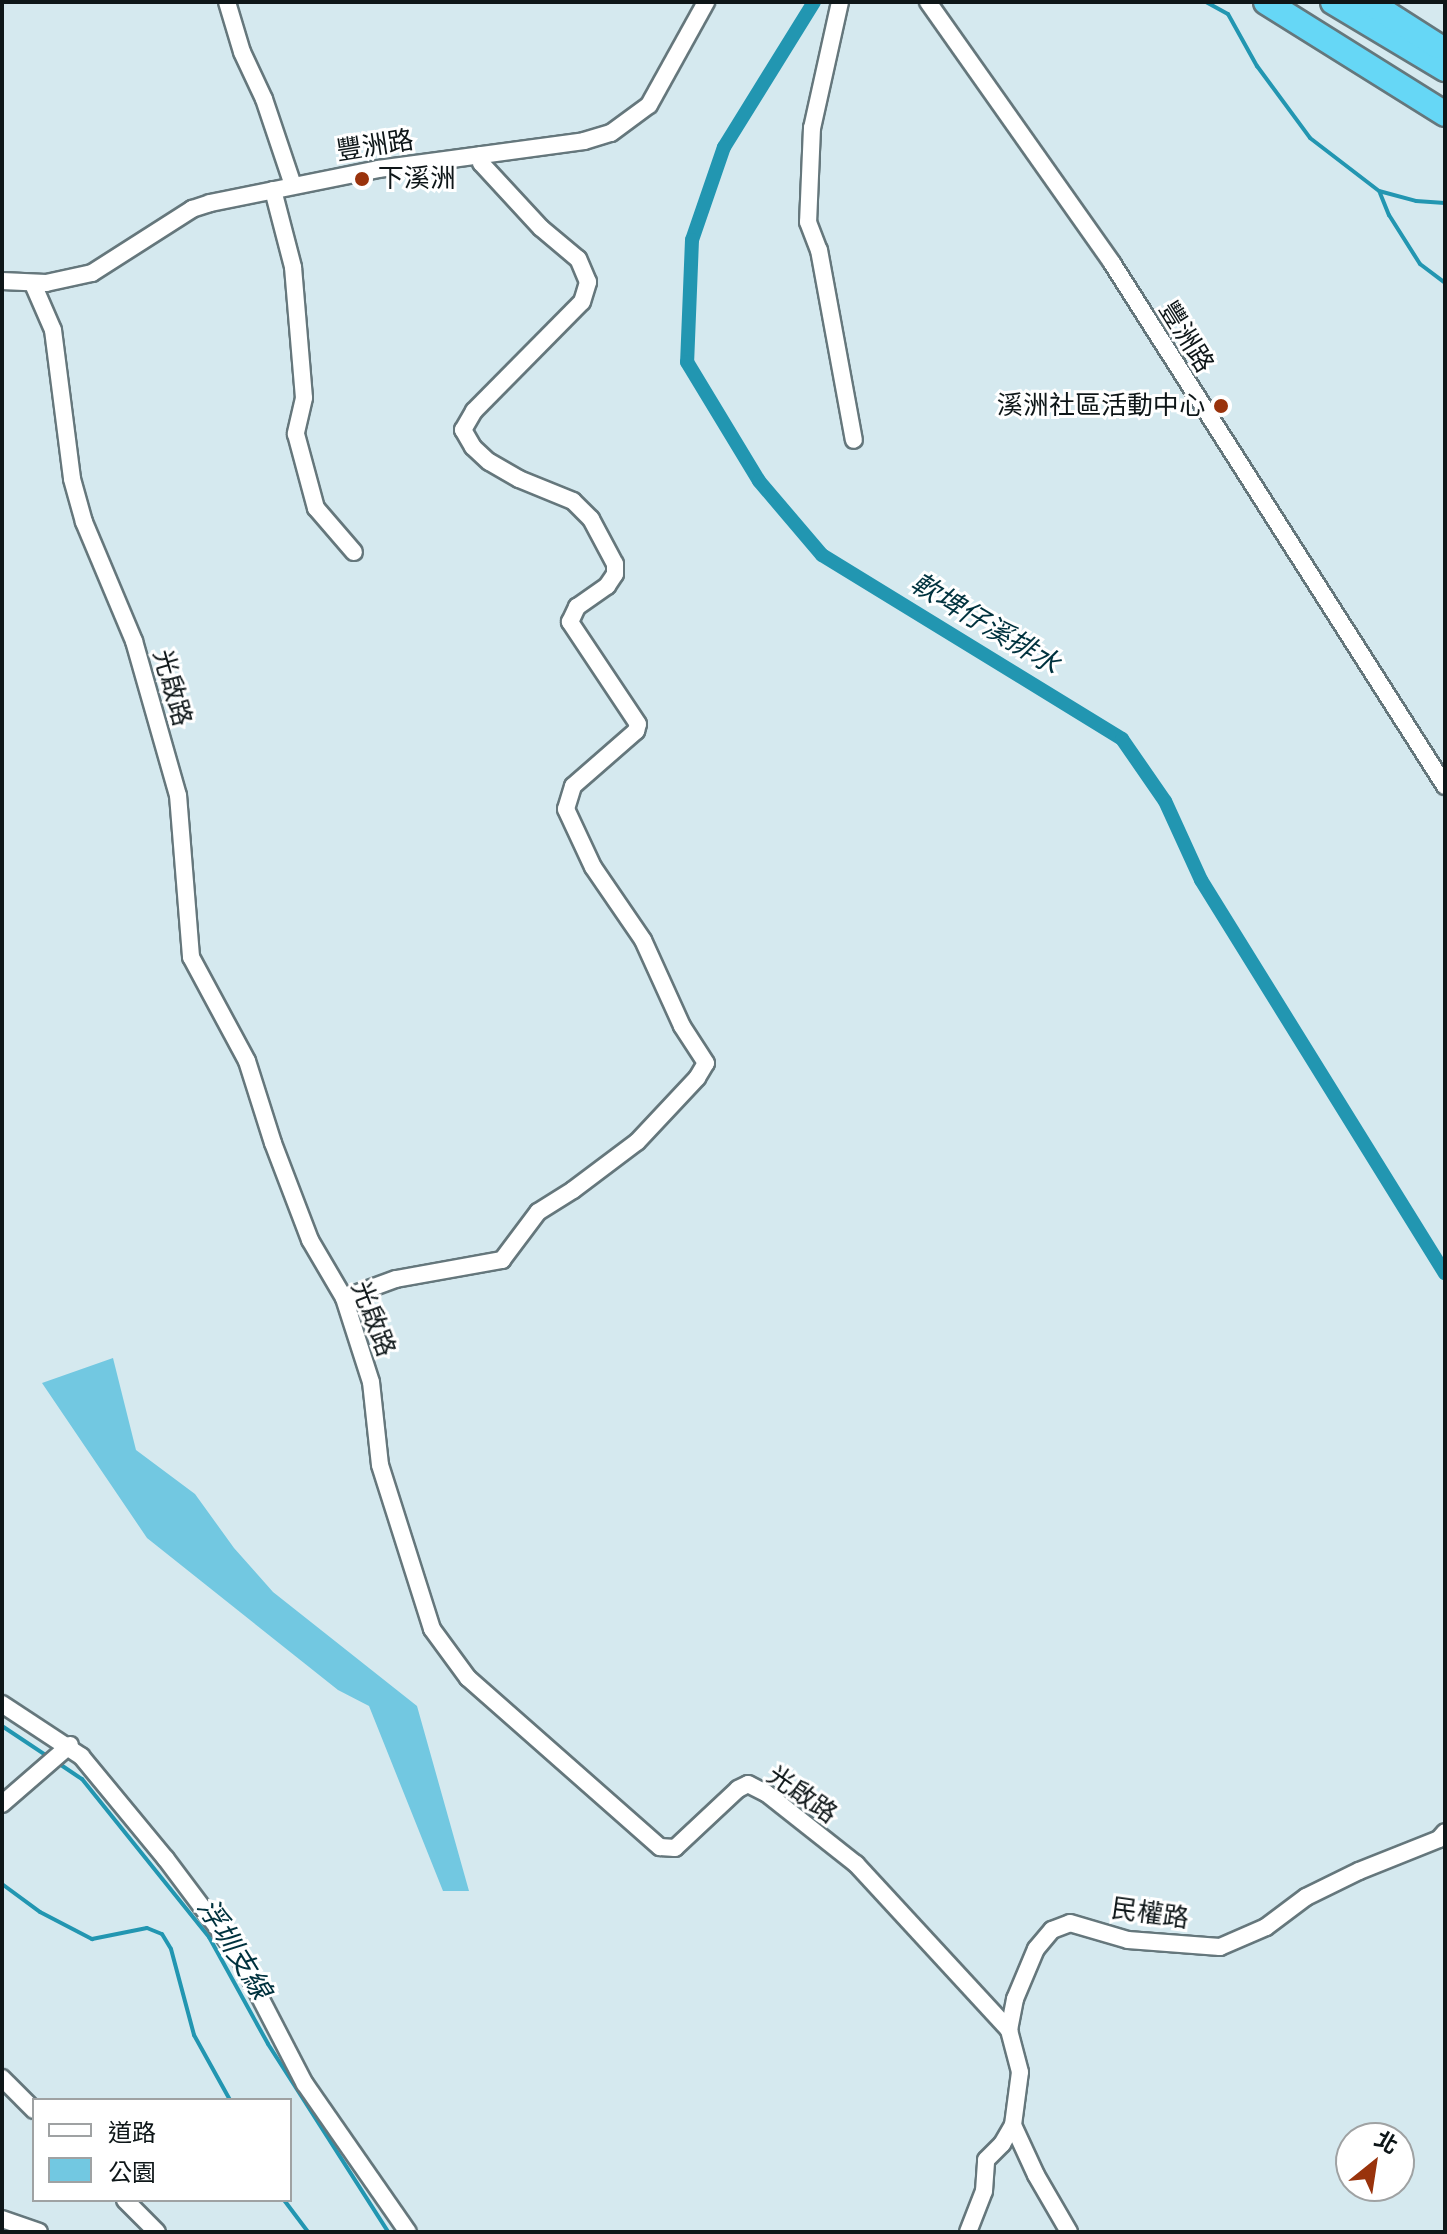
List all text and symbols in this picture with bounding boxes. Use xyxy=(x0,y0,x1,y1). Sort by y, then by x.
street label: 豐洲路 xyxy=(334,124,416,168)
place label: 下溪洲 xyxy=(378,163,456,195)
marker: 下溪洲 xyxy=(353,170,371,188)
street label: 豐洲路 xyxy=(1152,296,1220,378)
place label: 溪洲社區活動中心 xyxy=(997,390,1205,422)
marker: 溪洲社區活動中心 xyxy=(1212,397,1230,415)
water label: 軟埤仔溪排水 xyxy=(904,566,1066,682)
street label: 光啟路 xyxy=(146,646,198,730)
street label: 光啟路 xyxy=(344,1277,402,1361)
street label: 光啟路 xyxy=(761,1760,843,1830)
water label: 浮圳支線 xyxy=(190,1893,278,2005)
street label: 民權路 xyxy=(1109,1893,1191,1935)
legend xyxy=(32,2098,292,2202)
text: 道路 xyxy=(108,2119,156,2147)
north arrow xyxy=(1335,2122,1415,2202)
text: 北 xyxy=(1370,2126,1402,2159)
text: 公園 xyxy=(108,2159,156,2187)

